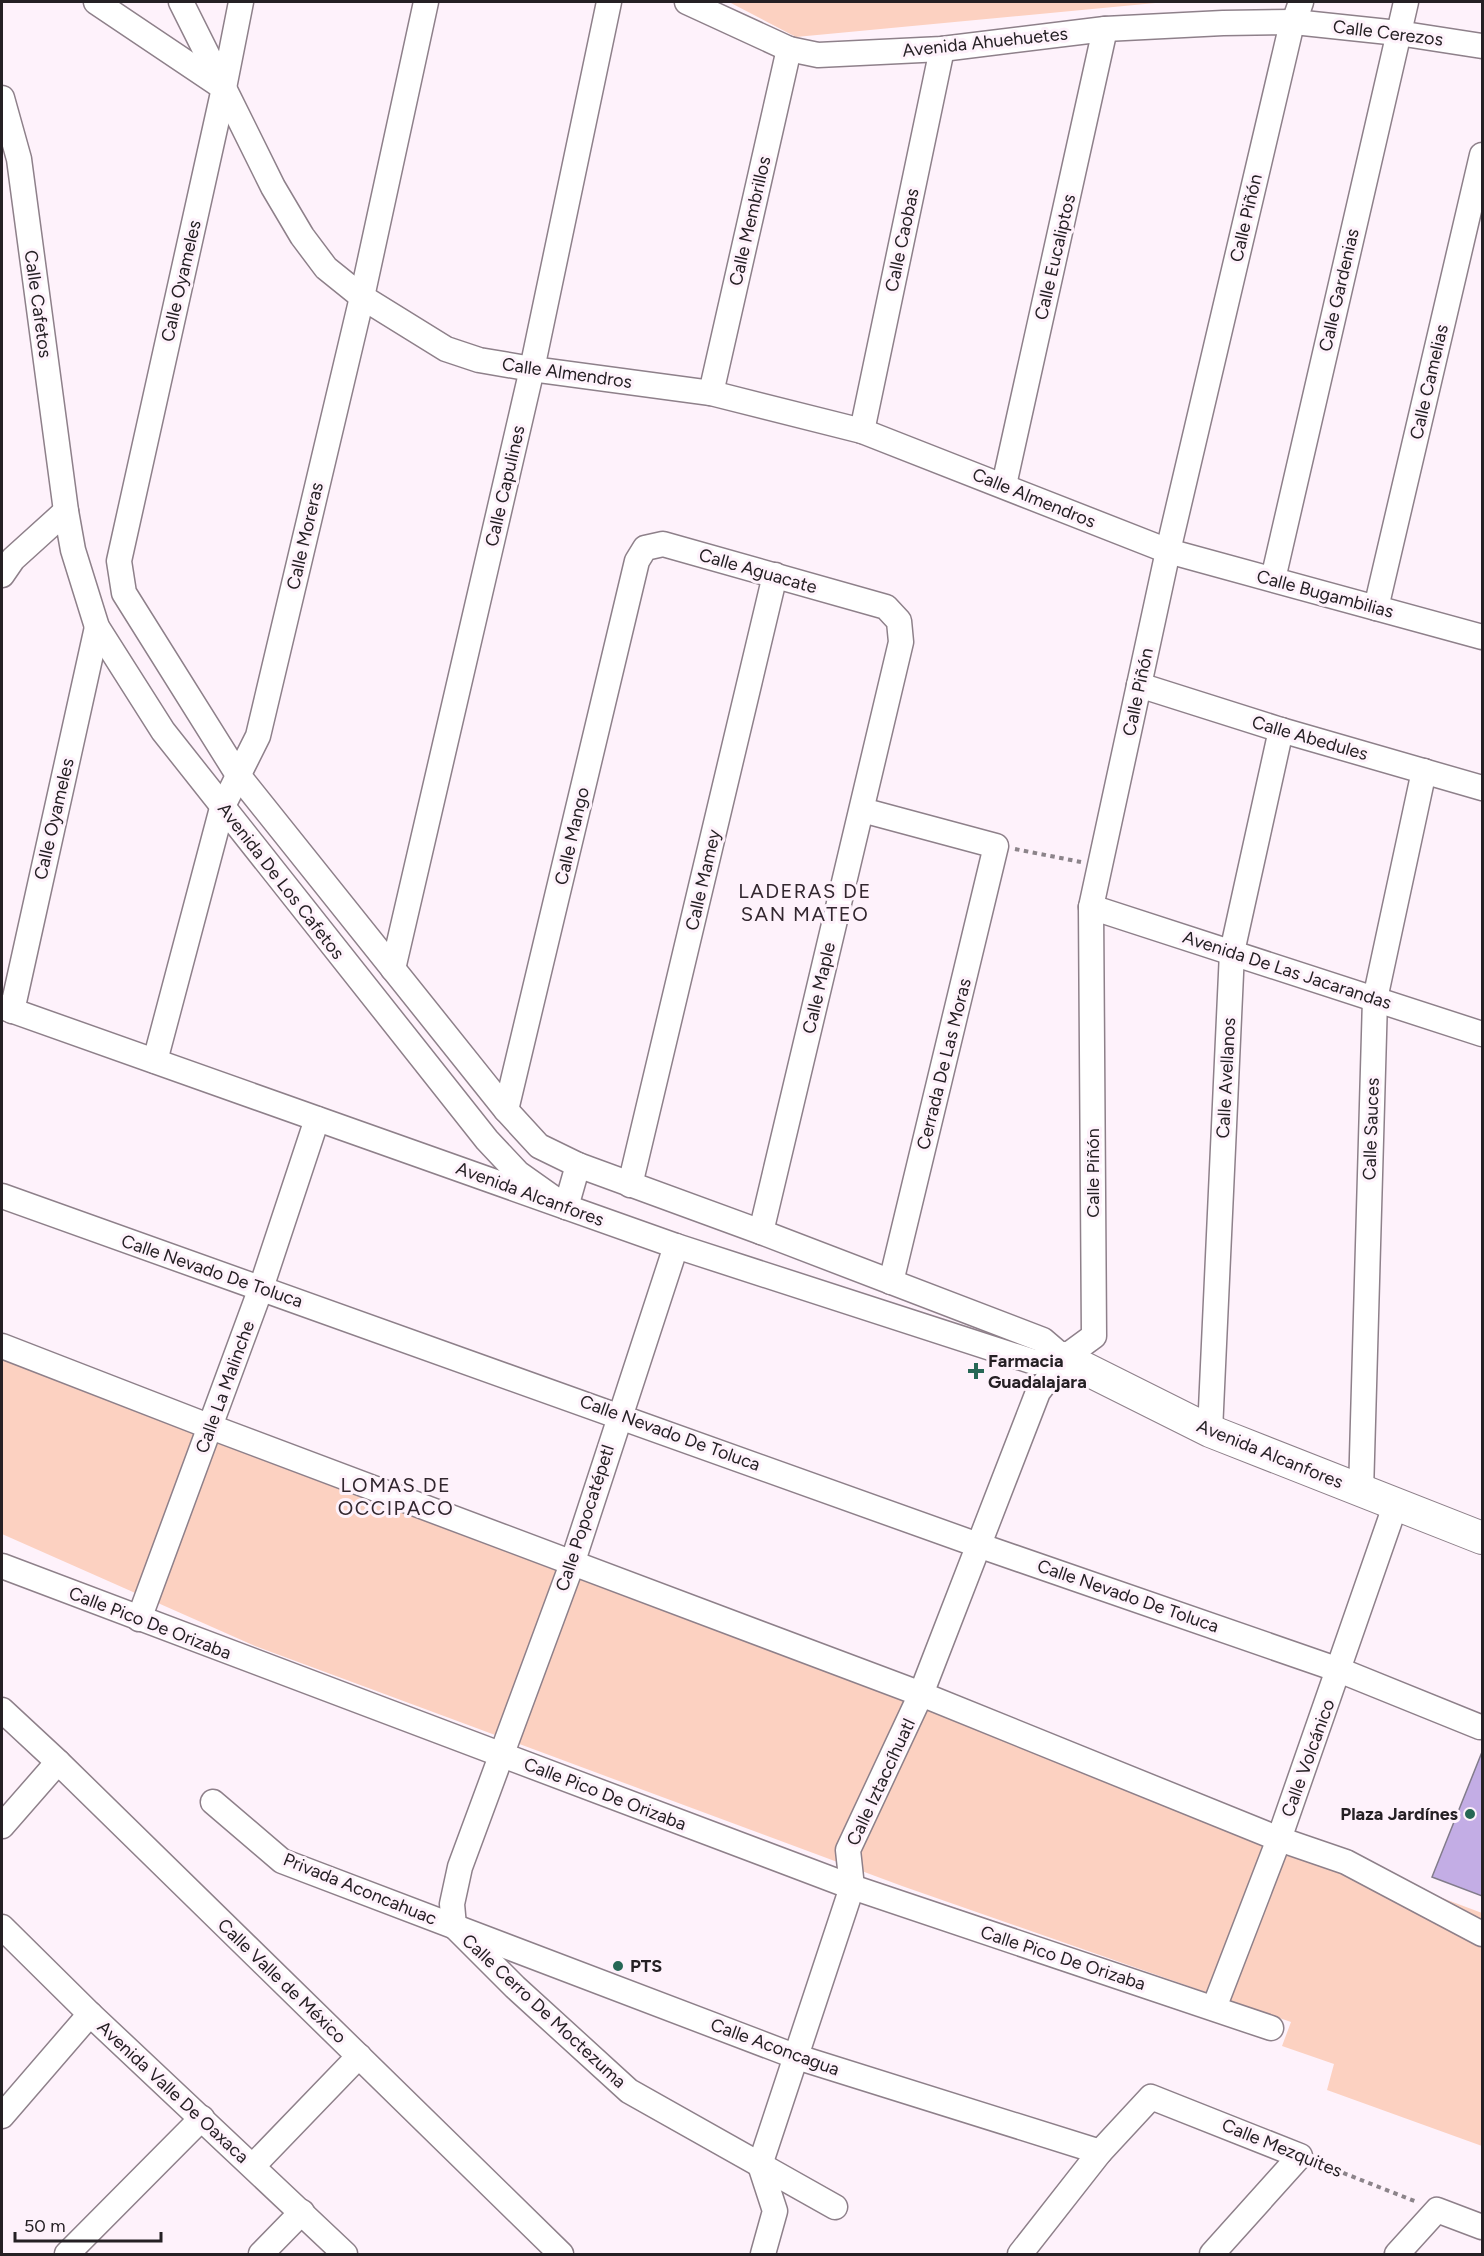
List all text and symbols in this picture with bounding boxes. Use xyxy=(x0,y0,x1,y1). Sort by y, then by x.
street label: Calle Cerezos xyxy=(1332,15,1444,51)
street label: Avenida Ahuehuetes xyxy=(901,22,1069,62)
street label: Calle Membrillos xyxy=(724,154,776,288)
street label: Calle Piñón xyxy=(1225,172,1267,264)
street label: Calle Caobas xyxy=(880,186,924,294)
street label: Calle Eucaliptos xyxy=(1030,192,1080,322)
street label: Calle Oyameles xyxy=(156,218,206,344)
street label: Calle Gardenias xyxy=(1314,226,1364,354)
street label: Calle Cafetos xyxy=(20,249,56,359)
street label: Calle Camelias xyxy=(1405,322,1453,442)
street label: Calle Almendros xyxy=(501,353,633,393)
street label: Calle Capulines xyxy=(480,423,530,549)
street label: Calle Almendros xyxy=(969,463,1099,533)
street label: Calle Moreras xyxy=(282,480,328,592)
street label: Calle Aguacate xyxy=(696,544,820,598)
street label: Calle Bugambilias xyxy=(1254,565,1396,623)
street label: Calle Piñón xyxy=(1118,646,1158,738)
street label: Calle Abedules xyxy=(1249,711,1371,765)
street label: Calle Oyameles xyxy=(29,756,79,882)
street label: Calle Mango xyxy=(550,785,594,887)
street label: Avenida De Los Cafetos xyxy=(213,798,349,964)
street label: Calle Mamey xyxy=(681,827,725,933)
district label: LADERAS DE SAN MATEO xyxy=(738,879,872,926)
street label: Avenida De Las Jacarandas xyxy=(1180,926,1394,1014)
street label: Calle Maple xyxy=(798,940,840,1036)
street label: Cerrada De Las Moras xyxy=(912,976,976,1152)
street label: Calle Avellanos xyxy=(1212,1017,1240,1139)
street label: Calle Sauces xyxy=(1358,1077,1384,1181)
street label: Calle Piñón xyxy=(1082,1128,1104,1218)
street label: Avenida Alcanfores xyxy=(453,1157,607,1231)
street label: Calle Nevado De Toluca xyxy=(118,1230,306,1312)
street label: Calle La Malinche xyxy=(191,1318,259,1456)
place label: Farmacia Guadalajara xyxy=(988,1350,1087,1393)
marker: Farmacia Guadalajara xyxy=(969,1364,983,1378)
street label: Calle Nevado De Toluca xyxy=(577,1390,763,1476)
street label: Avenida Alcanfores xyxy=(1194,1415,1346,1493)
street label: Calle Popocatépetl xyxy=(551,1442,619,1594)
district label: LOMAS DE OCCIPACO xyxy=(338,1473,454,1520)
street label: Calle Nevado De Toluca xyxy=(1034,1555,1222,1637)
street label: Calle Pico De Orizaba xyxy=(66,1582,234,1664)
street label: Calle Volcánico xyxy=(1276,1696,1340,1820)
street label: Calle Iztaccíhuatl xyxy=(842,1715,920,1849)
street label: Calle Pico De Orizaba xyxy=(521,1753,689,1835)
place label: Plaza Jardínes xyxy=(1340,1803,1459,1825)
marker: Plaza Jardínes xyxy=(1463,1807,1477,1821)
street label: Privada Aconcahuac xyxy=(280,1848,440,1930)
street label: Calle Valle de México xyxy=(213,1914,351,2048)
street label: Calle Pico De Orizaba xyxy=(978,1921,1148,1995)
street label: Calle Cerro De Moctezuma xyxy=(457,1929,631,2093)
place label: PTS xyxy=(630,1955,662,1977)
marker: PTS xyxy=(611,1959,625,1973)
street label: Calle Aconcagua xyxy=(708,2014,842,2080)
street label: Avenida Valle De Oaxaca xyxy=(93,2016,253,2168)
street label: Calle Mezquites xyxy=(1219,2114,1345,2182)
scale bar xyxy=(15,2205,160,2243)
text: 50 m xyxy=(24,2215,66,2237)

